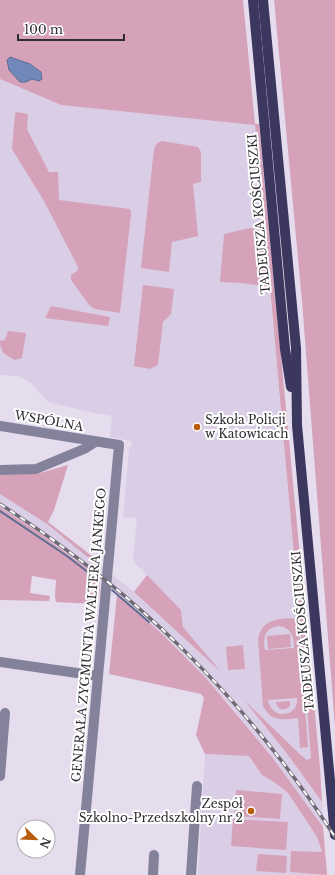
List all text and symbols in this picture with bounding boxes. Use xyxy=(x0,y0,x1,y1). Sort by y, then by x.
scale bar xyxy=(18,16,124,42)
text: 100 m xyxy=(24,22,63,37)
street label: TADEUSZA KOŚCIUSZKI xyxy=(243,133,273,295)
street label: WSPÓLNA xyxy=(12,406,86,434)
place label: Szkoła Policji w Katowicach xyxy=(205,412,289,441)
marker: Szkoła Policji w Katowicach xyxy=(192,422,202,432)
street label: GENERAŁA ZYGMUNTA WALTERA JANKEGO xyxy=(68,487,109,783)
street label: TADEUSZA KOŚCIUSZKI xyxy=(287,550,317,712)
place label: Zespół Szkolno-Przedszkolny nr 2 xyxy=(79,796,243,825)
marker: Zespół Szkolno-Przedszkolny nr 2 xyxy=(246,806,256,816)
north arrow xyxy=(16,819,56,859)
text: N xyxy=(36,835,54,851)

